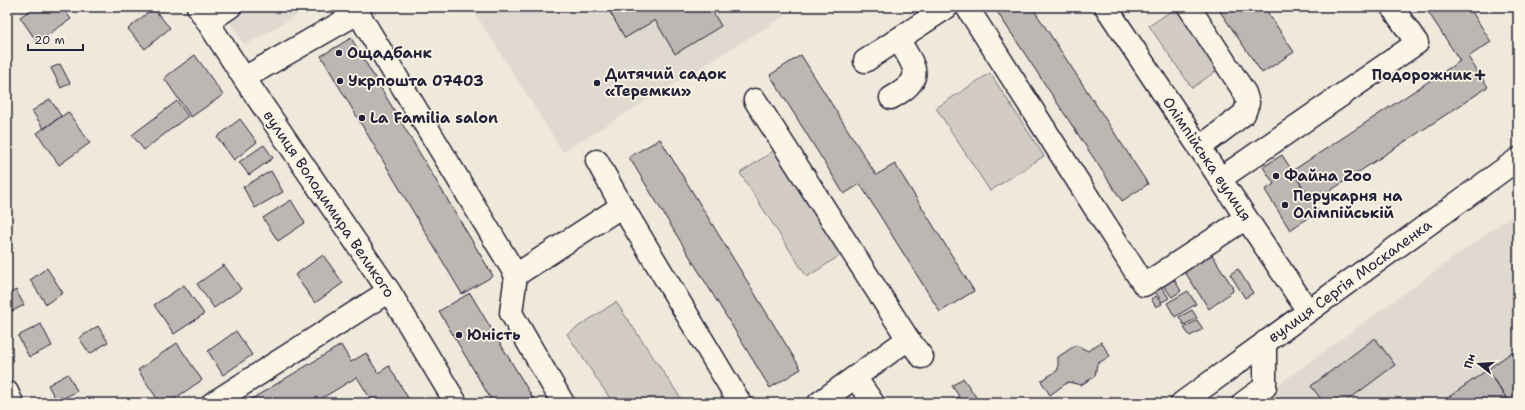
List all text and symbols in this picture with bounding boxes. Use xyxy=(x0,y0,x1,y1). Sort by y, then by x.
scale bar xyxy=(28,26,83,52)
text: 20 m xyxy=(34,32,65,48)
place label: Ощадбанк xyxy=(347,43,432,63)
marker: Ощадбанк xyxy=(334,48,344,58)
place label: Дитячий садок «Теремки» xyxy=(605,64,727,101)
place label: Подорожник xyxy=(1372,65,1473,85)
marker: Подорожник xyxy=(1475,70,1485,80)
place label: Укрпошта 07403 xyxy=(348,71,484,91)
marker: Укрпошта 07403 xyxy=(335,76,345,86)
marker: Дитячий садок «Теремки» xyxy=(592,78,602,88)
street label: Олімпійська вулиця xyxy=(1158,93,1256,225)
street label: вулиця Володимира Великого xyxy=(259,106,399,302)
place label: La Familia salon xyxy=(370,108,498,128)
marker: La Familia salon xyxy=(357,113,367,123)
place label: Файна Zoo xyxy=(1284,166,1372,186)
marker: Файна Zoo xyxy=(1271,171,1281,181)
place label: Перукарня на Олімпійській xyxy=(1293,186,1403,223)
marker: Перукарня на Олімпійській xyxy=(1280,200,1290,210)
street label: вулиця Сергія Москаленка xyxy=(1264,214,1436,347)
place label: Юність xyxy=(467,325,521,345)
marker: Юність xyxy=(454,330,464,340)
north arrow xyxy=(1459,344,1499,384)
text: Пн xyxy=(1461,352,1479,370)

